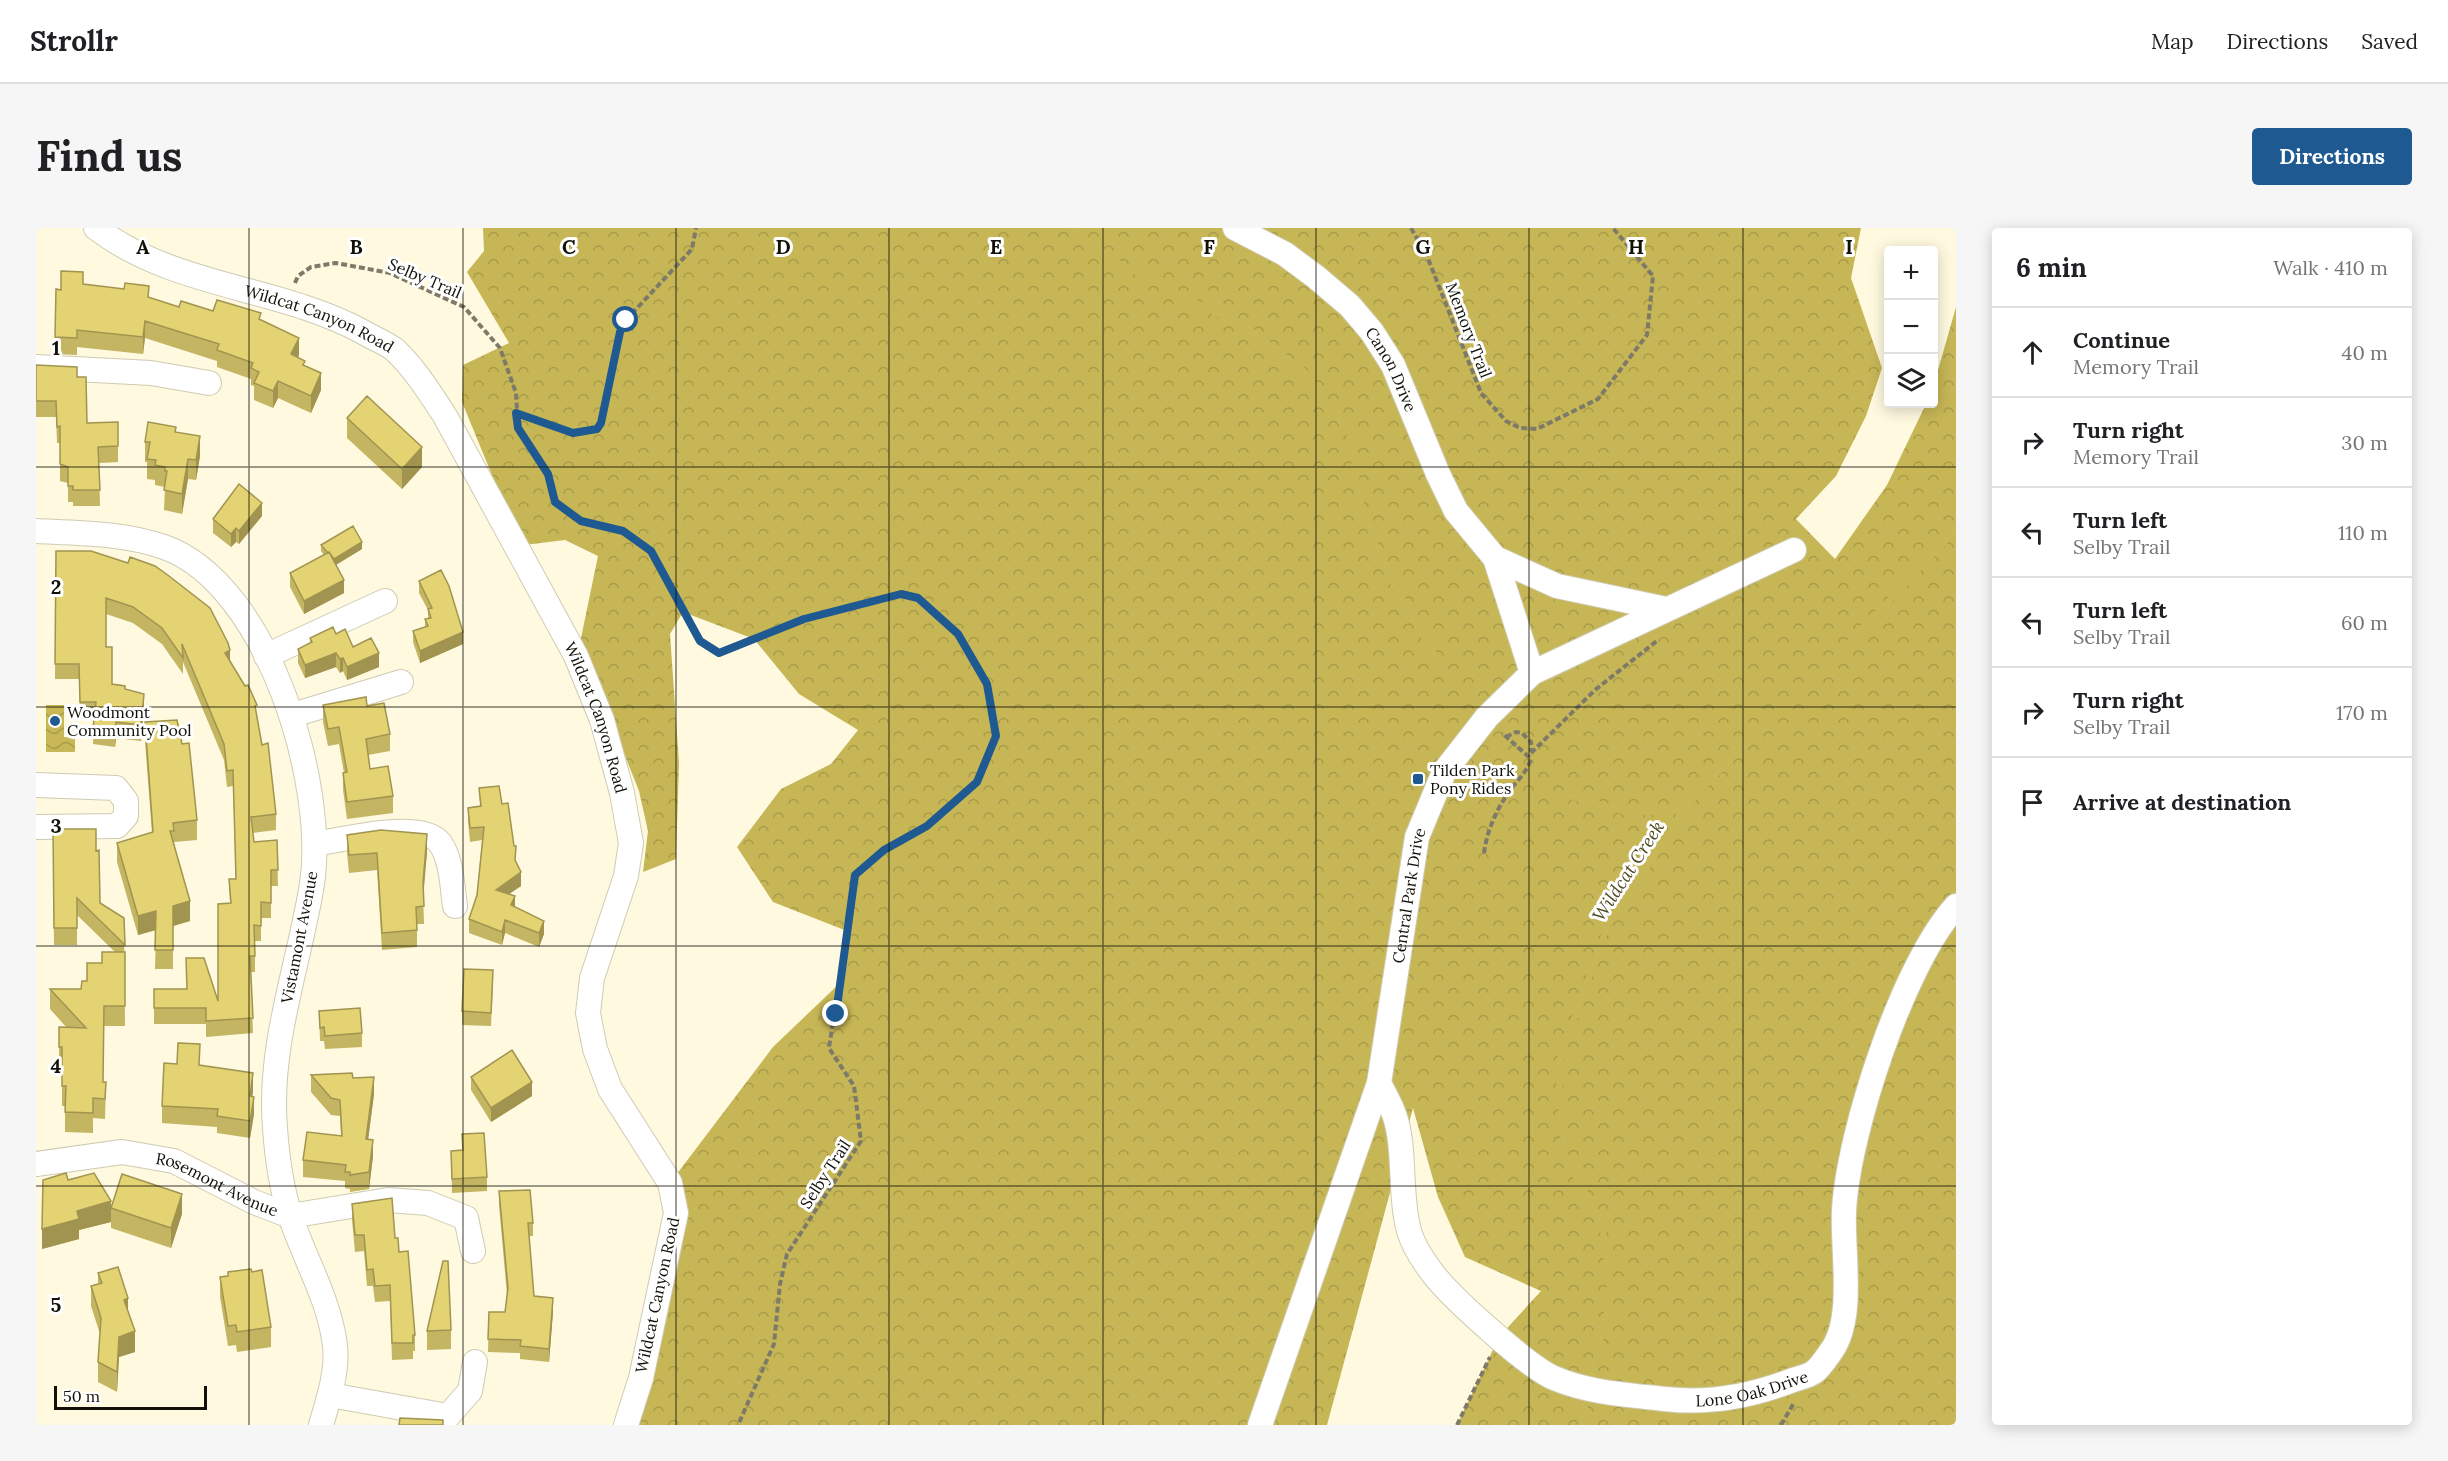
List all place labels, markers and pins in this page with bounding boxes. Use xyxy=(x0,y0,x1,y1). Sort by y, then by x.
place label: Woodmont Community Pool xyxy=(67,702,192,740)
marker: Woodmont Community Pool xyxy=(48,714,62,728)
place label: Tilden Park Pony Rides xyxy=(1430,760,1515,798)
marker: Tilden Park Pony Rides xyxy=(1411,772,1425,786)

